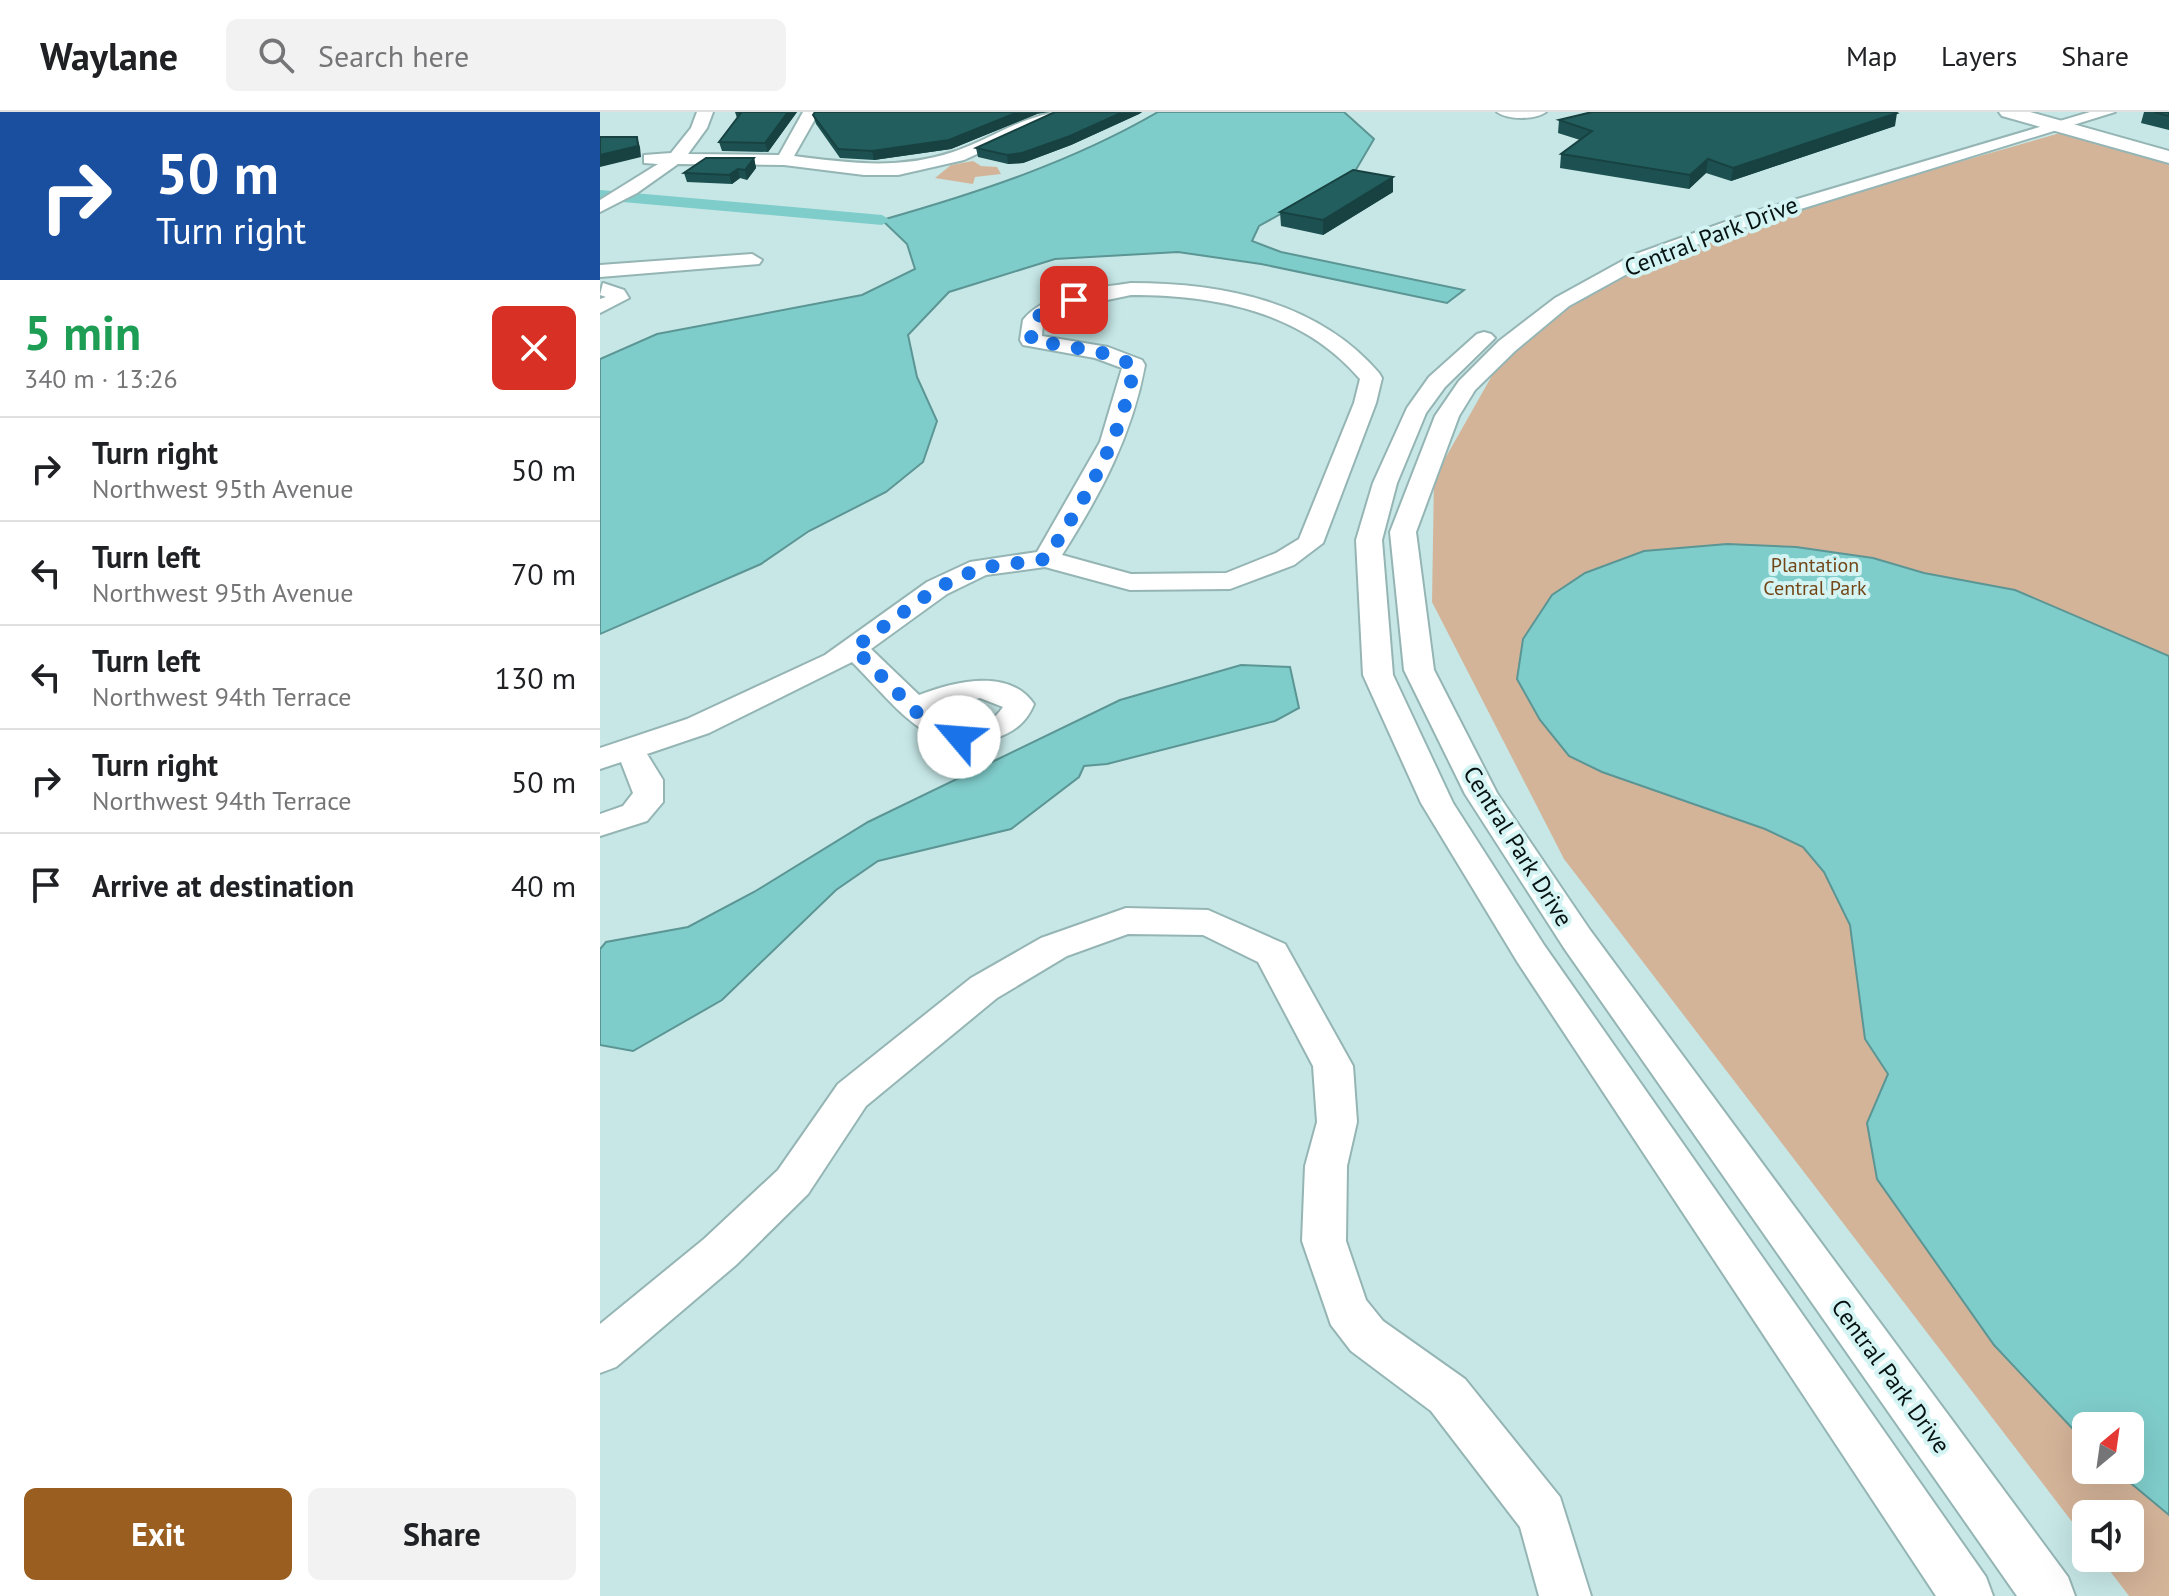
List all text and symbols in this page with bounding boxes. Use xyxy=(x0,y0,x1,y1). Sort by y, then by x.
search box xyxy=(226,19,786,91)
text: Waylane xyxy=(40,31,178,80)
icon: search xyxy=(254,33,298,77)
text: Search here xyxy=(318,36,469,75)
text: Map xyxy=(1846,37,1897,74)
text: Layers xyxy=(1941,37,2017,74)
text: Share xyxy=(2061,37,2129,74)
text: 50 m xyxy=(156,137,279,209)
icon: right xyxy=(24,144,128,248)
street label: Central Park Drive xyxy=(1620,189,1802,283)
text: Turn right xyxy=(156,207,306,254)
pin xyxy=(1040,266,1108,334)
icon: arrive xyxy=(1052,278,1096,322)
text: 5 min xyxy=(24,301,141,363)
button: close xyxy=(492,306,576,390)
text: 340 m · 13:26 xyxy=(24,362,178,395)
text: Turn right xyxy=(92,433,218,472)
icon: right xyxy=(24,447,68,491)
text: 50 m xyxy=(511,450,576,489)
text: Northwest 95th Avenue xyxy=(92,472,354,505)
text: Turn left xyxy=(92,537,200,576)
icon: left xyxy=(24,551,68,595)
park label: Plantation Central Park xyxy=(1763,552,1867,601)
text: 70 m xyxy=(511,554,576,593)
text: Northwest 95th Avenue xyxy=(92,576,354,609)
text: Turn left xyxy=(92,641,200,680)
icon: left xyxy=(24,655,68,699)
text: 130 m xyxy=(495,658,576,697)
text: Northwest 94th Terrace xyxy=(92,680,352,713)
position arrow xyxy=(917,695,1001,779)
text: Turn right xyxy=(92,745,218,784)
icon: right xyxy=(24,759,68,803)
street label: Central Park Drive xyxy=(1456,760,1580,932)
text: 50 m xyxy=(511,762,576,801)
text: Northwest 94th Terrace xyxy=(92,784,352,817)
icon: arrive xyxy=(24,863,68,907)
text: Arrive at destination xyxy=(92,866,354,905)
text: 40 m xyxy=(511,866,576,905)
street label: Central Park Drive xyxy=(1825,1293,1957,1459)
north arrow xyxy=(2072,1412,2144,1484)
map controls xyxy=(2072,1412,2144,1572)
button: Exit xyxy=(24,1488,292,1580)
button: Share xyxy=(308,1488,576,1580)
button: sound xyxy=(2072,1500,2144,1572)

